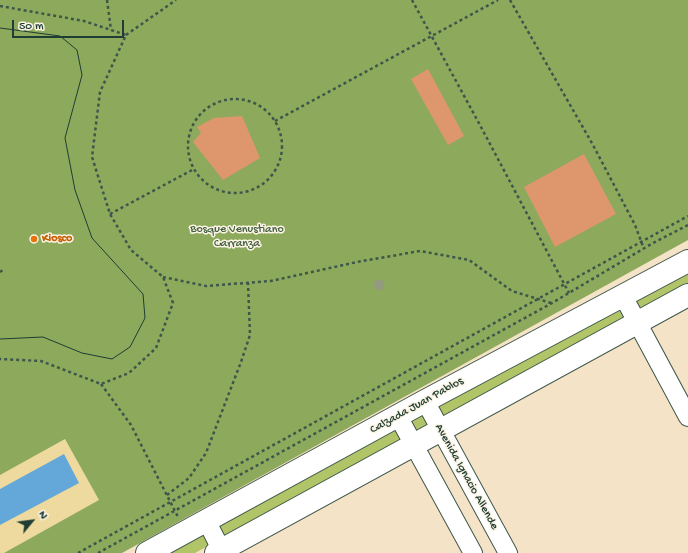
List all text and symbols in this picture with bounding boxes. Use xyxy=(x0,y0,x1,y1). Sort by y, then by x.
scale bar xyxy=(14,12,126,38)
text: 50 m xyxy=(19,20,44,34)
park label: Bosque Venustiano Carranza xyxy=(190,223,284,251)
place label: Kiosco xyxy=(42,232,72,246)
marker: Kiosco xyxy=(29,234,39,244)
street label: Calzada Juan Pablos xyxy=(368,374,466,438)
street label: Avenida Ignacio Allende xyxy=(431,422,501,532)
north arrow xyxy=(12,501,52,541)
text: N xyxy=(36,509,49,521)

